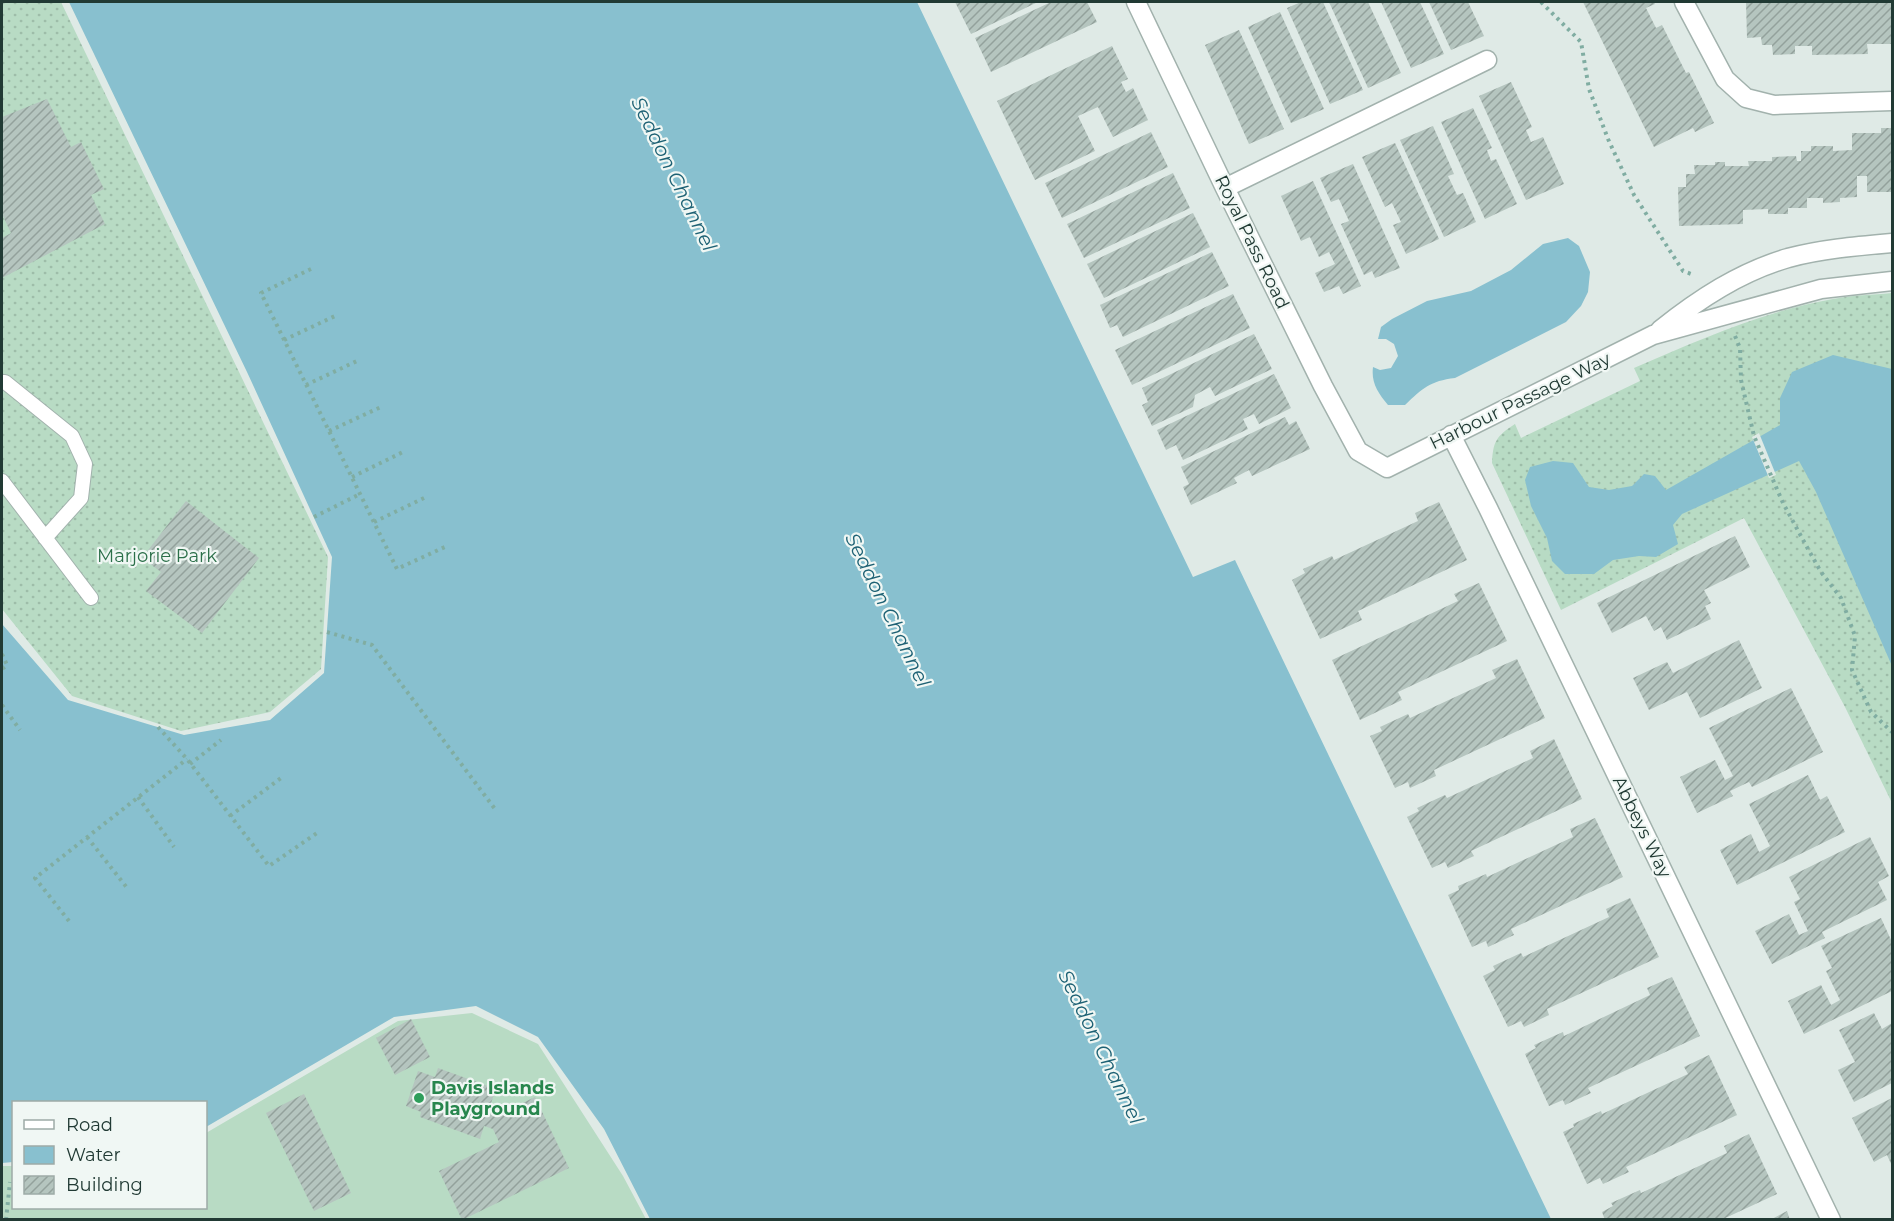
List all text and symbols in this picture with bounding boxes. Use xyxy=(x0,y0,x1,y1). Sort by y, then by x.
water label: Seddon Channel xyxy=(626,93,722,256)
street label: Royal Pass Road xyxy=(1210,171,1294,313)
street label: Harbour Passage Way xyxy=(1426,348,1614,454)
water label: Seddon Channel xyxy=(840,529,936,692)
park label: Marjorie Park xyxy=(97,545,217,567)
street label: Abbeys Way xyxy=(1608,773,1676,882)
water label: Seddon Channel xyxy=(1053,966,1149,1129)
place label: Davis Islands Playground xyxy=(431,1077,555,1120)
marker: Davis Islands Playground xyxy=(412,1091,426,1105)
legend xyxy=(12,1101,207,1209)
text: Road xyxy=(66,1114,113,1136)
text: Water xyxy=(66,1144,121,1166)
text: Building xyxy=(66,1174,143,1196)

